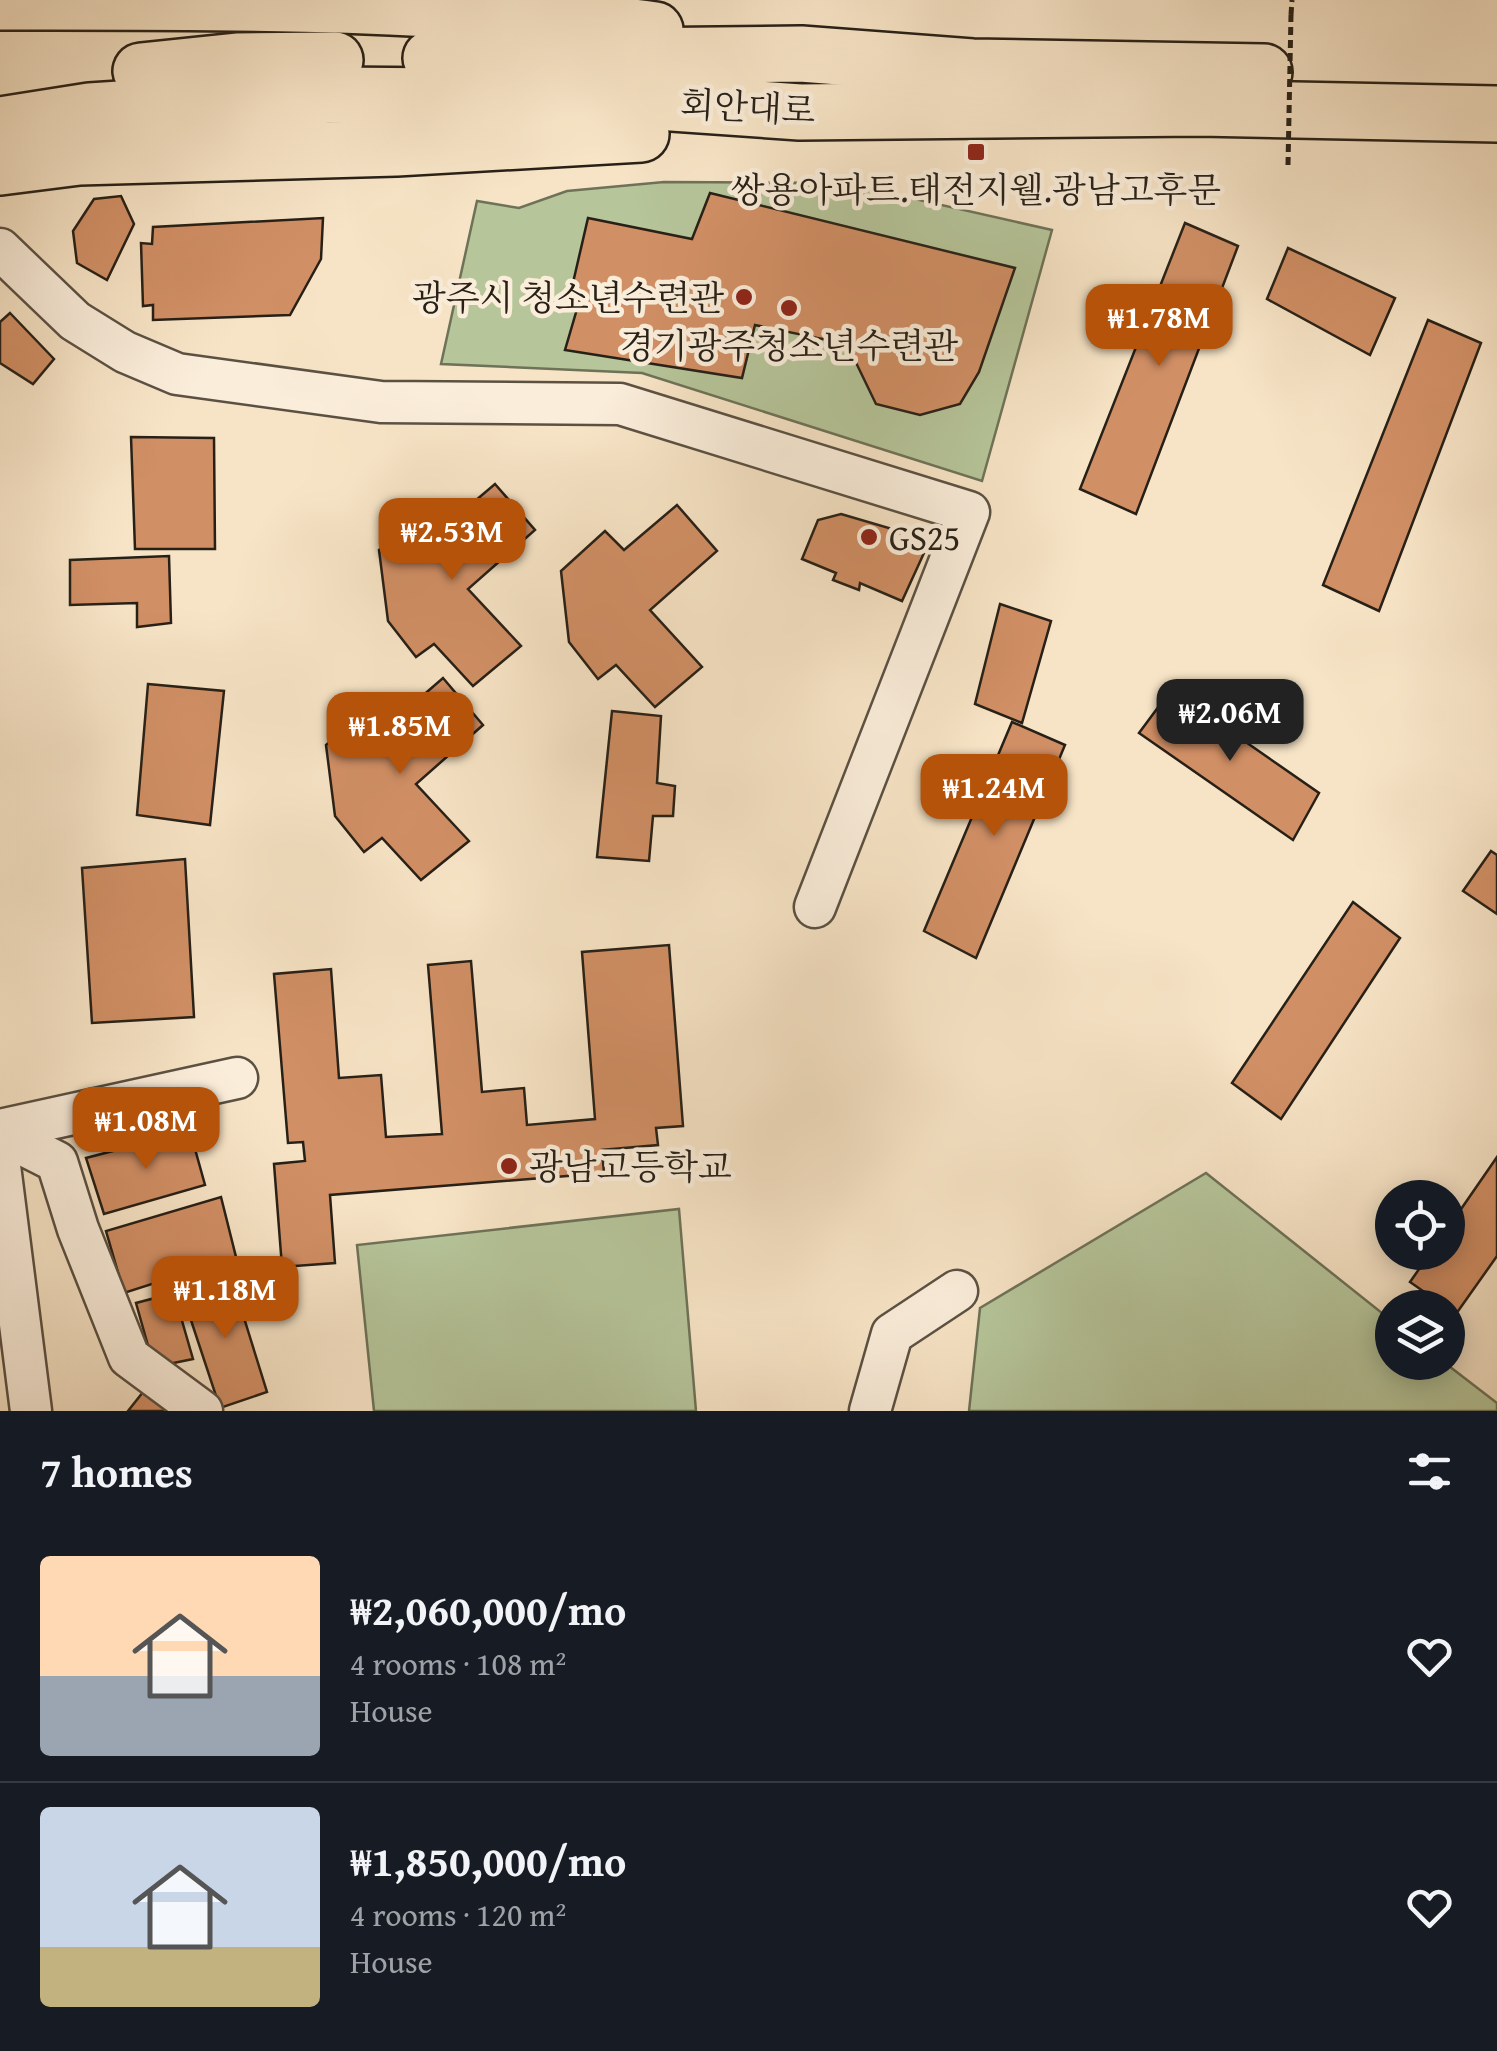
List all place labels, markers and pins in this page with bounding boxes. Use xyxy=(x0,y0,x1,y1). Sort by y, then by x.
marker: 쌍용아파트.태전지웰.광남고후문 xyxy=(965,141,987,163)
place label: 쌍용아파트.태전지웰.광남고후문 xyxy=(731,164,1221,215)
place label: 광주시 청소년수련관 xyxy=(412,272,724,323)
pin: ₩1.78M xyxy=(1078,284,1240,369)
marker: 광주시 청소년수련관 xyxy=(733,286,755,308)
marker: 경기광주청소년수련관 xyxy=(778,297,800,319)
place label: 경기광주청소년수련관 xyxy=(620,320,958,371)
pin: ₩2.53M xyxy=(371,498,533,583)
place label: GS25 xyxy=(889,512,960,563)
marker: GS25 xyxy=(858,526,880,548)
pin: ₩2.06M xyxy=(1149,679,1311,764)
pin: ₩1.85M xyxy=(319,692,481,777)
pin: ₩1.24M xyxy=(913,754,1075,839)
pin: ₩1.08M xyxy=(65,1087,227,1172)
place label: 광남고등학교 xyxy=(529,1141,732,1192)
marker: 광남고등학교 xyxy=(498,1155,520,1177)
pin: ₩1.18M xyxy=(144,1256,306,1341)

